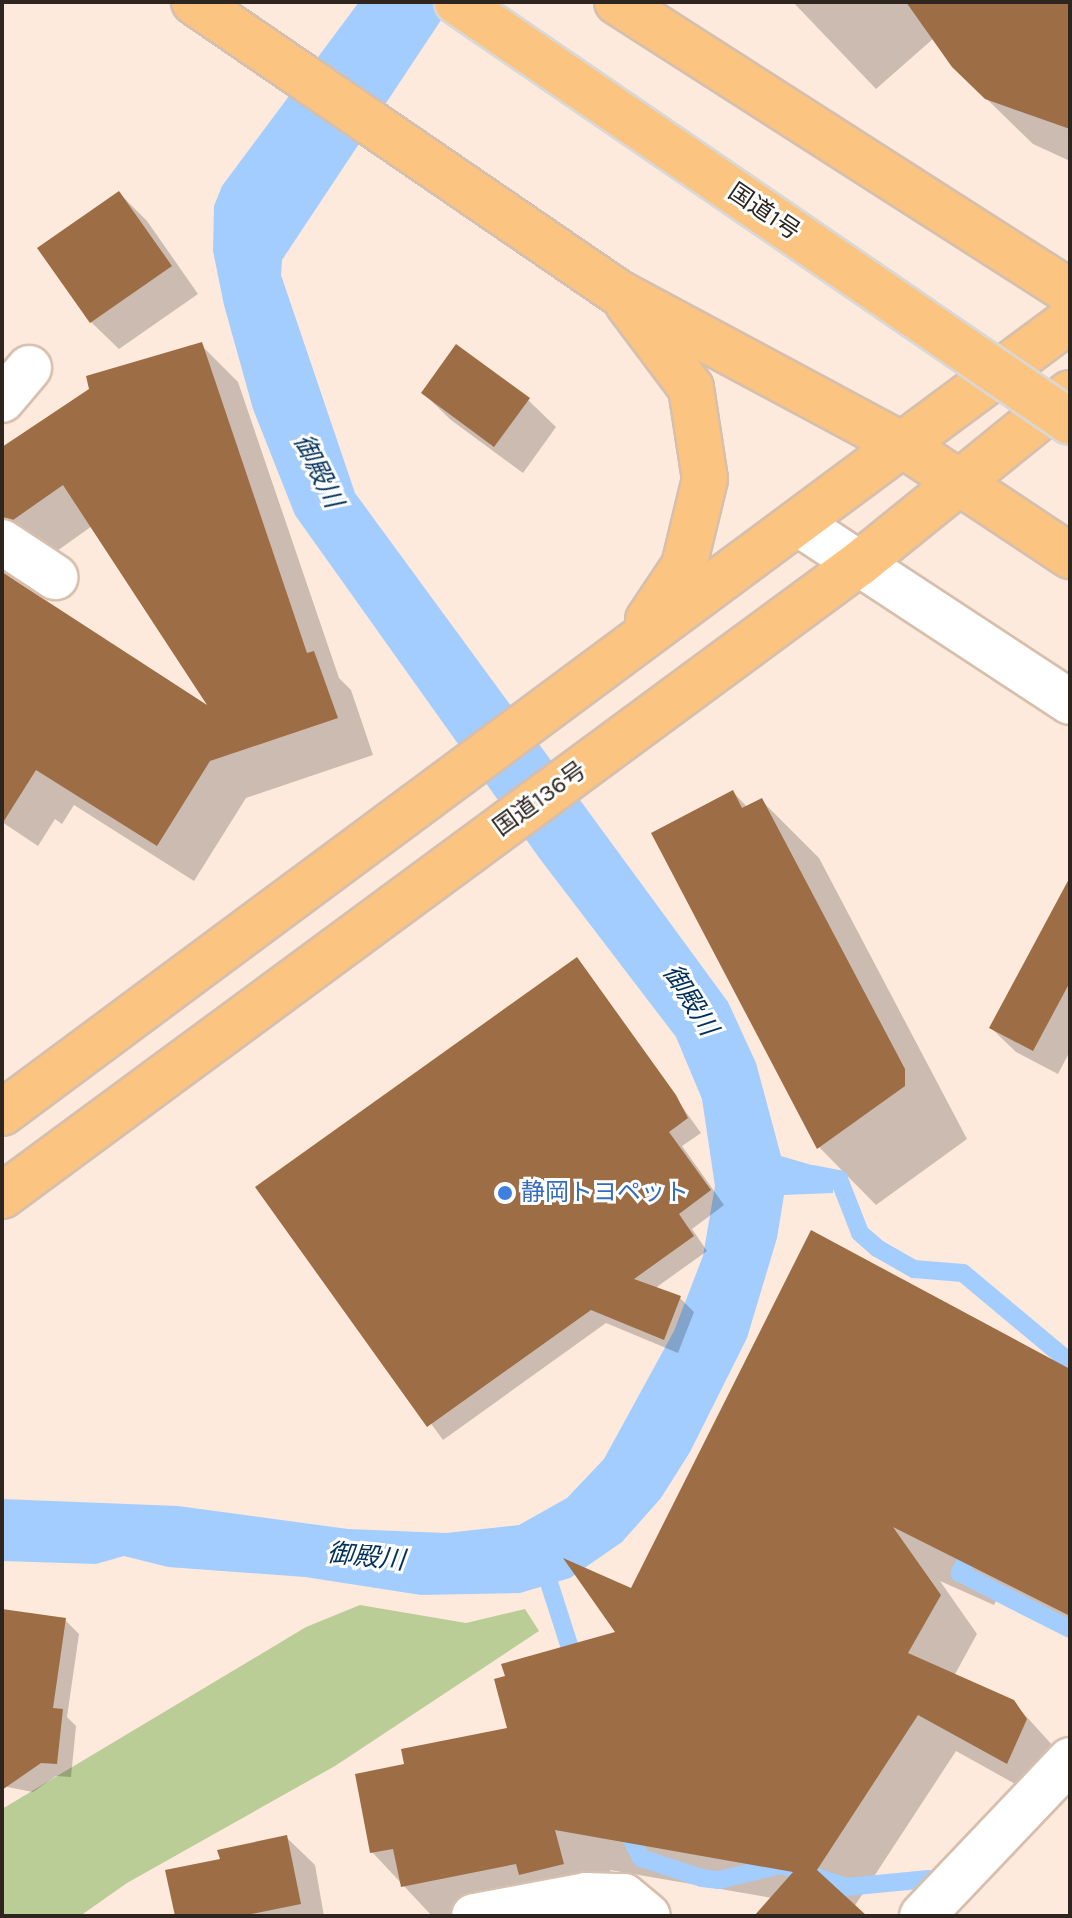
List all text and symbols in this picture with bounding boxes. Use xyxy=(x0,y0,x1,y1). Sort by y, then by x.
street label: 国道1号 xyxy=(723,178,805,246)
water label: 御殿川 xyxy=(287,429,349,513)
street label: 国道136号 xyxy=(488,756,592,842)
water label: 御殿川 xyxy=(656,959,724,1041)
place label: 静岡トヨペット xyxy=(521,1179,689,1207)
marker: 静岡トヨペット xyxy=(496,1184,514,1202)
water label: 御殿川 xyxy=(326,1537,406,1577)

